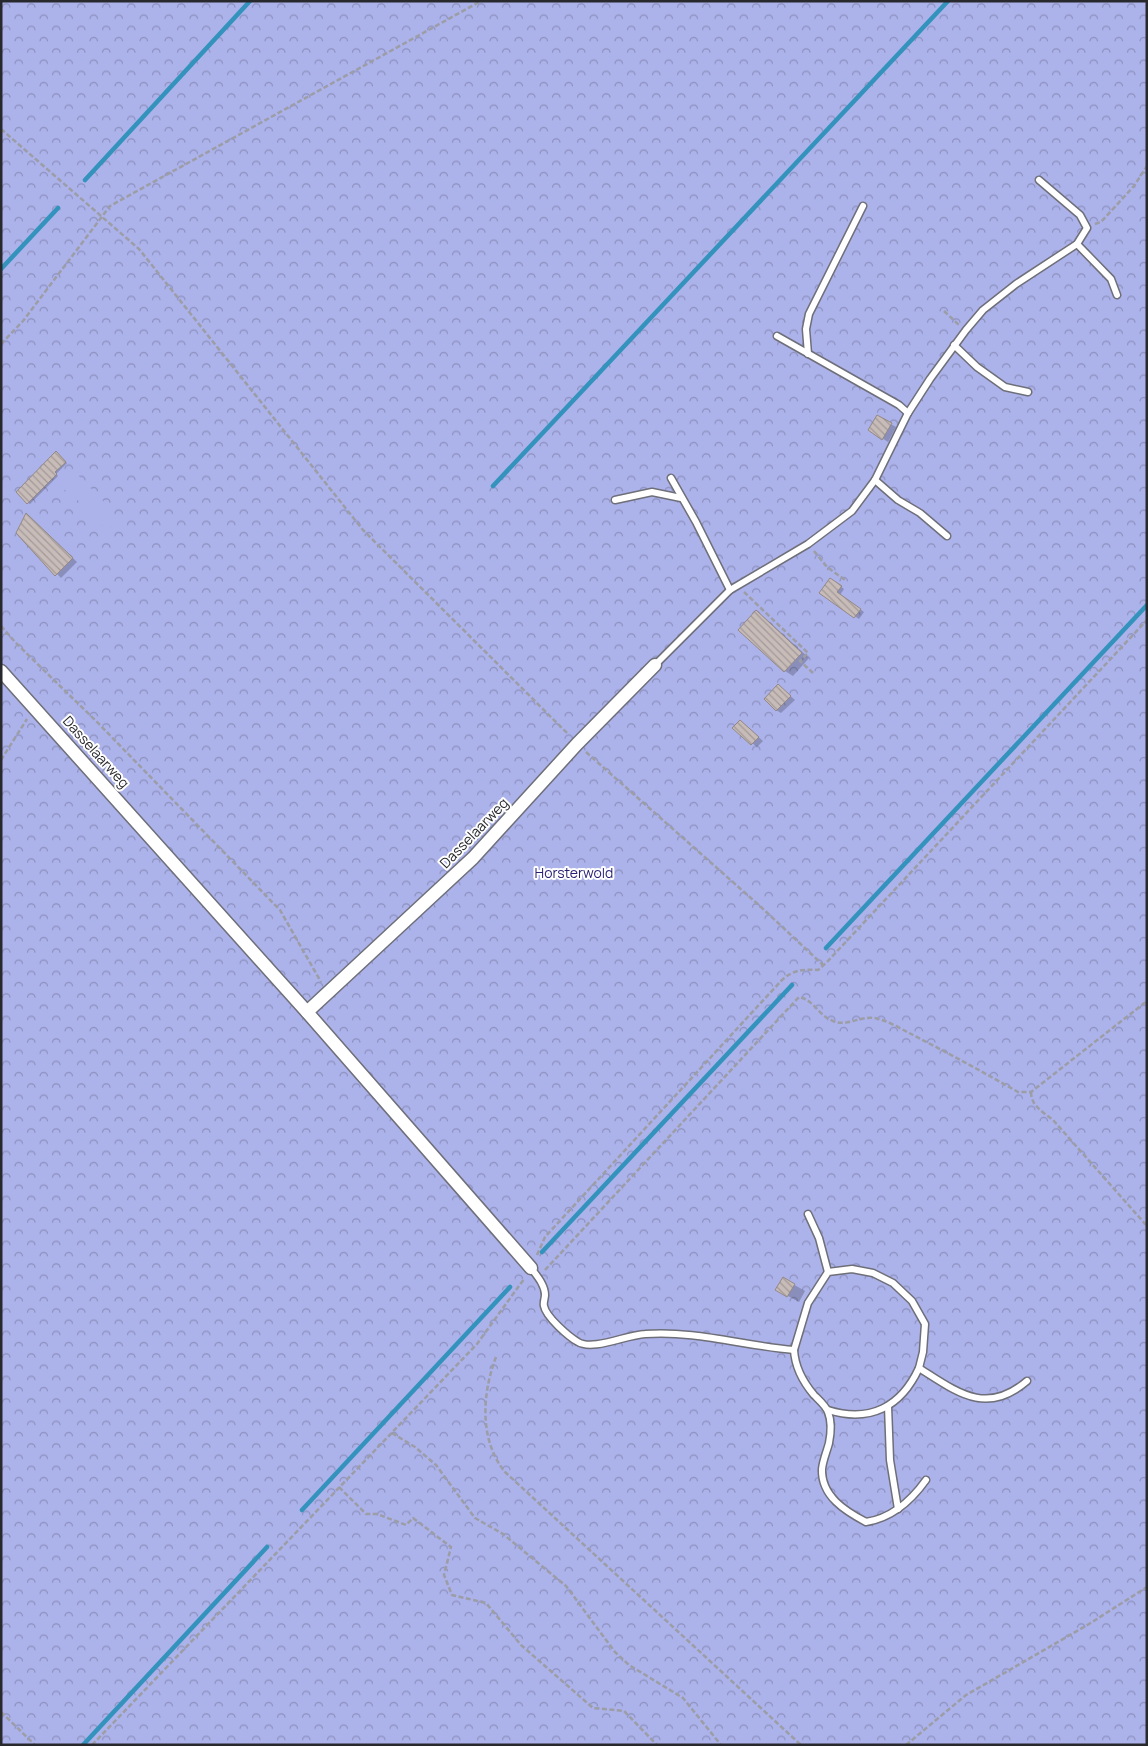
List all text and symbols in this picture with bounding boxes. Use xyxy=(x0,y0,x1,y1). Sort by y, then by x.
street label: Dasselaarweg xyxy=(59,712,134,792)
street label: Dasselaarweg xyxy=(435,793,512,872)
park label: Horsterwold xyxy=(535,863,613,882)

